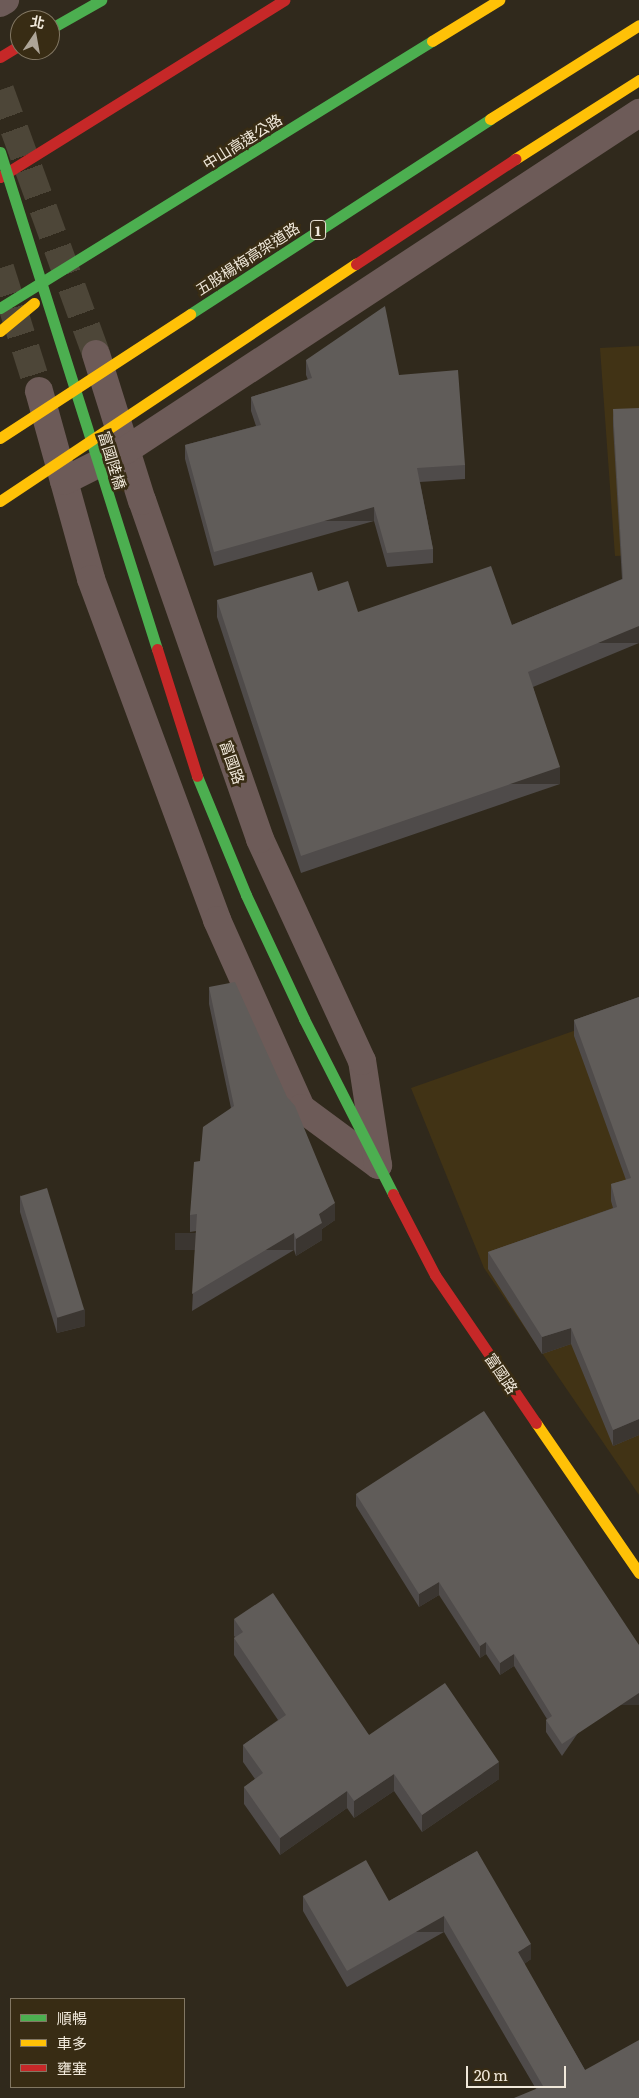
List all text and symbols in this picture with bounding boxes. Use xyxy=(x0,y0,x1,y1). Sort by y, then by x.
north arrow xyxy=(10,10,60,60)
text: 北 xyxy=(29,10,47,33)
street label: 中山高速公路 xyxy=(199,110,285,172)
street label: 五股楊梅高架道路 xyxy=(192,218,302,298)
road number: 1 xyxy=(309,218,327,242)
street label: 富國陸橋 xyxy=(96,429,130,491)
street label: 富國路 xyxy=(217,738,249,786)
street label: 富國路 xyxy=(482,1349,522,1397)
legend xyxy=(10,1998,185,2088)
text: 順暢 xyxy=(57,2006,87,2029)
text: 車多 xyxy=(57,2031,87,2054)
text: 壅塞 xyxy=(57,2056,87,2079)
scale bar xyxy=(469,2056,569,2088)
text: 20 m xyxy=(474,2063,508,2086)

